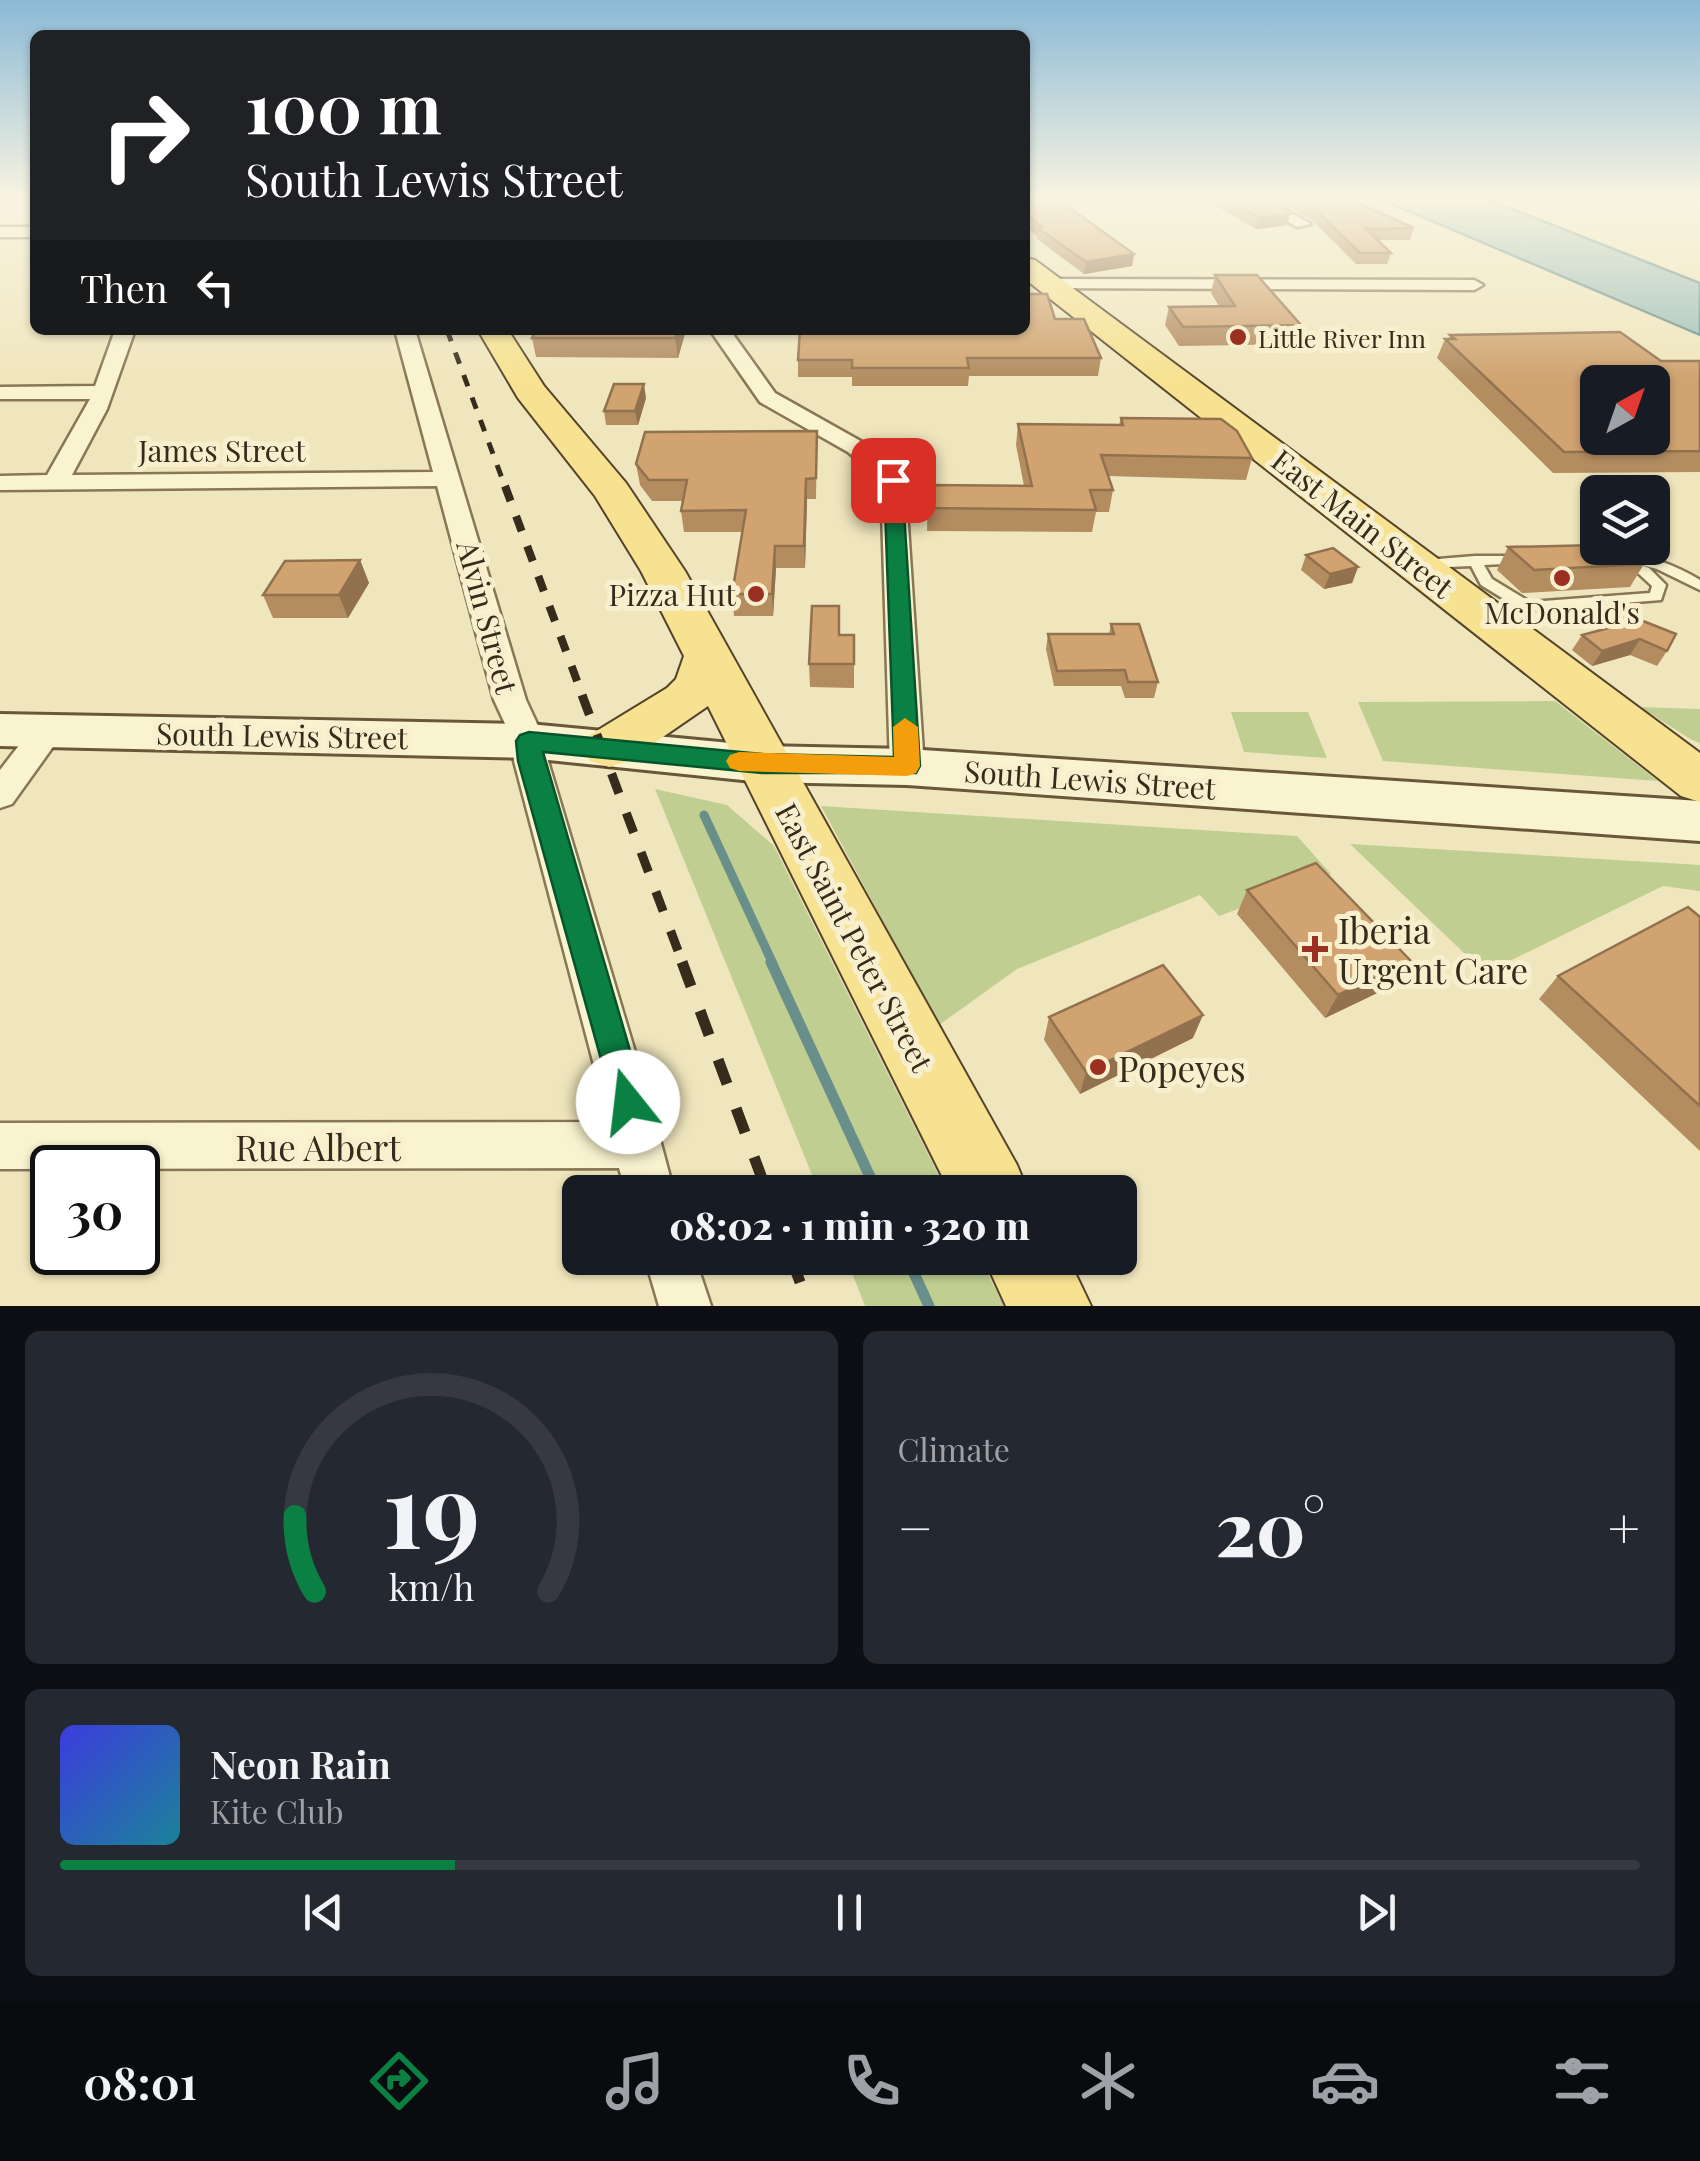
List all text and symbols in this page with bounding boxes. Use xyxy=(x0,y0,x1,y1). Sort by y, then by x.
text: 100 m xyxy=(245,58,442,152)
icon: right xyxy=(80,70,210,200)
text: South Lewis Street xyxy=(245,148,623,208)
icon: left xyxy=(188,260,243,315)
text: Then xyxy=(80,262,168,313)
place label: Little River Inn xyxy=(1258,321,1426,354)
marker: Little River Inn xyxy=(1227,326,1249,348)
north arrow xyxy=(1580,365,1670,455)
map controls xyxy=(1580,365,1670,565)
street label: James Street xyxy=(137,430,306,470)
pin xyxy=(851,438,936,523)
street label: East Main Street xyxy=(1264,440,1462,607)
icon: arrive xyxy=(866,453,921,508)
button: layers xyxy=(1580,475,1670,565)
street label: Alvin Street xyxy=(448,535,528,698)
marker: McDonald's xyxy=(1551,567,1573,589)
place label: Pizza Hut xyxy=(609,574,736,614)
marker: Pizza Hut xyxy=(745,583,767,605)
place label: McDonald's xyxy=(1484,592,1640,632)
street label: South Lewis Street xyxy=(156,713,409,757)
street label: South Lewis Street xyxy=(963,750,1217,808)
street label: East Saint Peter Street xyxy=(767,796,943,1079)
place label: Iberia Urgent Care xyxy=(1338,906,1528,993)
marker: Iberia Urgent Care xyxy=(1302,936,1328,962)
place label: Popeyes xyxy=(1118,1044,1246,1091)
position arrow xyxy=(576,1050,680,1154)
marker: Popeyes xyxy=(1087,1056,1109,1078)
street label: Rue Albert xyxy=(235,1123,401,1170)
speed limit sign: 30 xyxy=(30,1145,160,1275)
text: 08:02 · 1 min · 320 m xyxy=(669,1199,1030,1250)
text: Climate xyxy=(898,1427,1010,1470)
text: 19 xyxy=(383,1436,480,1575)
text: 20° xyxy=(1216,1476,1325,1576)
text: − xyxy=(898,1489,933,1563)
text: + xyxy=(1608,1489,1640,1563)
text: km/h xyxy=(388,1562,474,1610)
text: Neon Rain xyxy=(210,1738,391,1789)
text: Kite Club xyxy=(210,1789,344,1832)
icon: previous xyxy=(296,1885,351,1940)
icon: pause xyxy=(822,1885,877,1940)
icon: next xyxy=(1349,1885,1404,1940)
icon: directions xyxy=(364,2046,434,2116)
icon: music xyxy=(600,2046,670,2116)
icon: phone xyxy=(837,2046,907,2116)
icon: climate xyxy=(1073,2046,1143,2116)
icon: car xyxy=(1310,2046,1380,2116)
icon: filters xyxy=(1547,2046,1617,2116)
text: 08:01 xyxy=(83,2051,197,2111)

